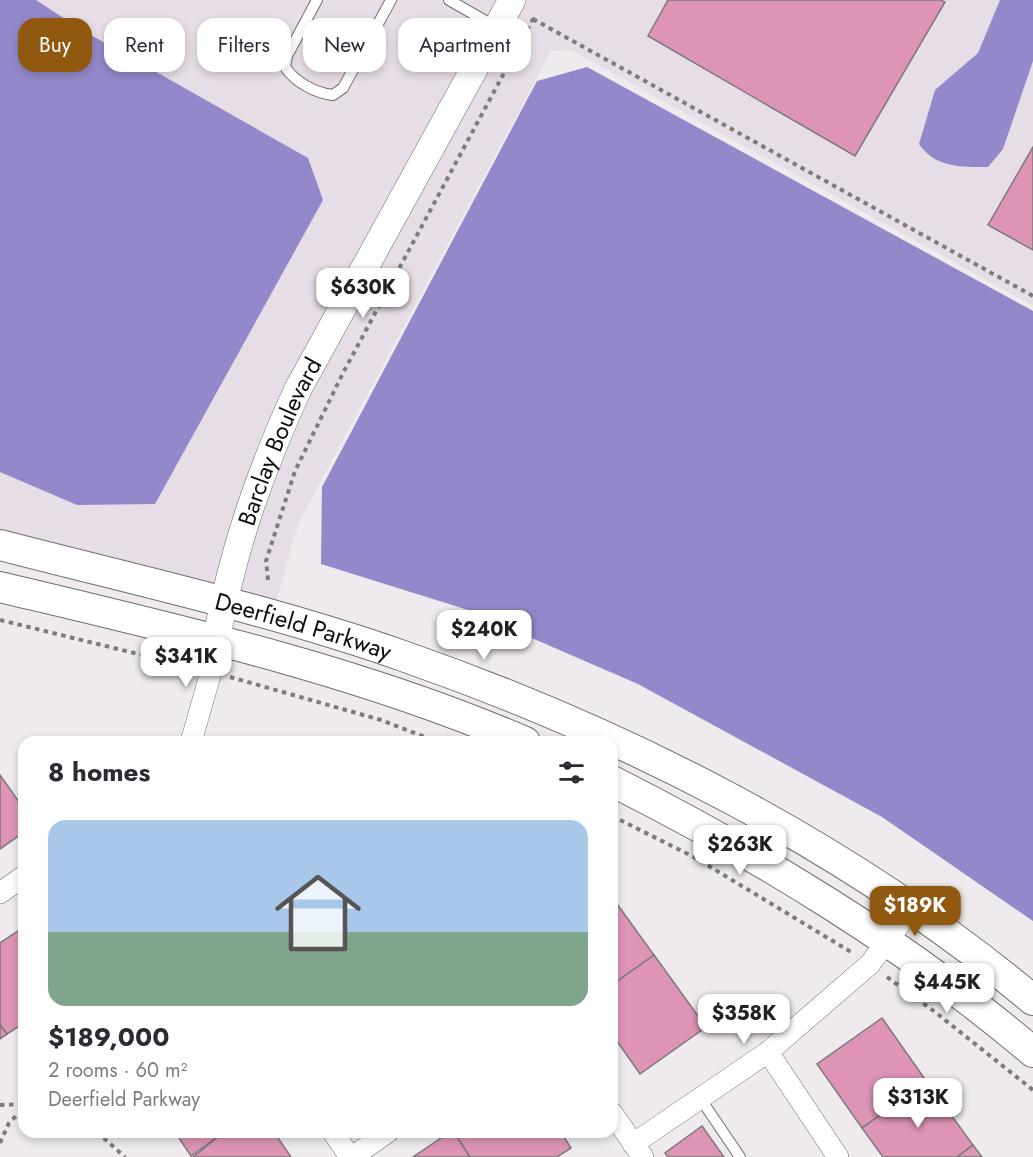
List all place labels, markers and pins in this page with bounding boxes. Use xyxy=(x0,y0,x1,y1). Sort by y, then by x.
pin: $630K xyxy=(321,268,405,319)
pin: $240K xyxy=(442,610,526,661)
pin: $341K xyxy=(144,637,228,688)
pin: $263K xyxy=(698,825,782,876)
pin: $189K xyxy=(873,886,957,937)
pin: $445K xyxy=(905,963,989,1014)
pin: $358K xyxy=(702,994,786,1045)
pin: $313K xyxy=(876,1078,960,1129)

